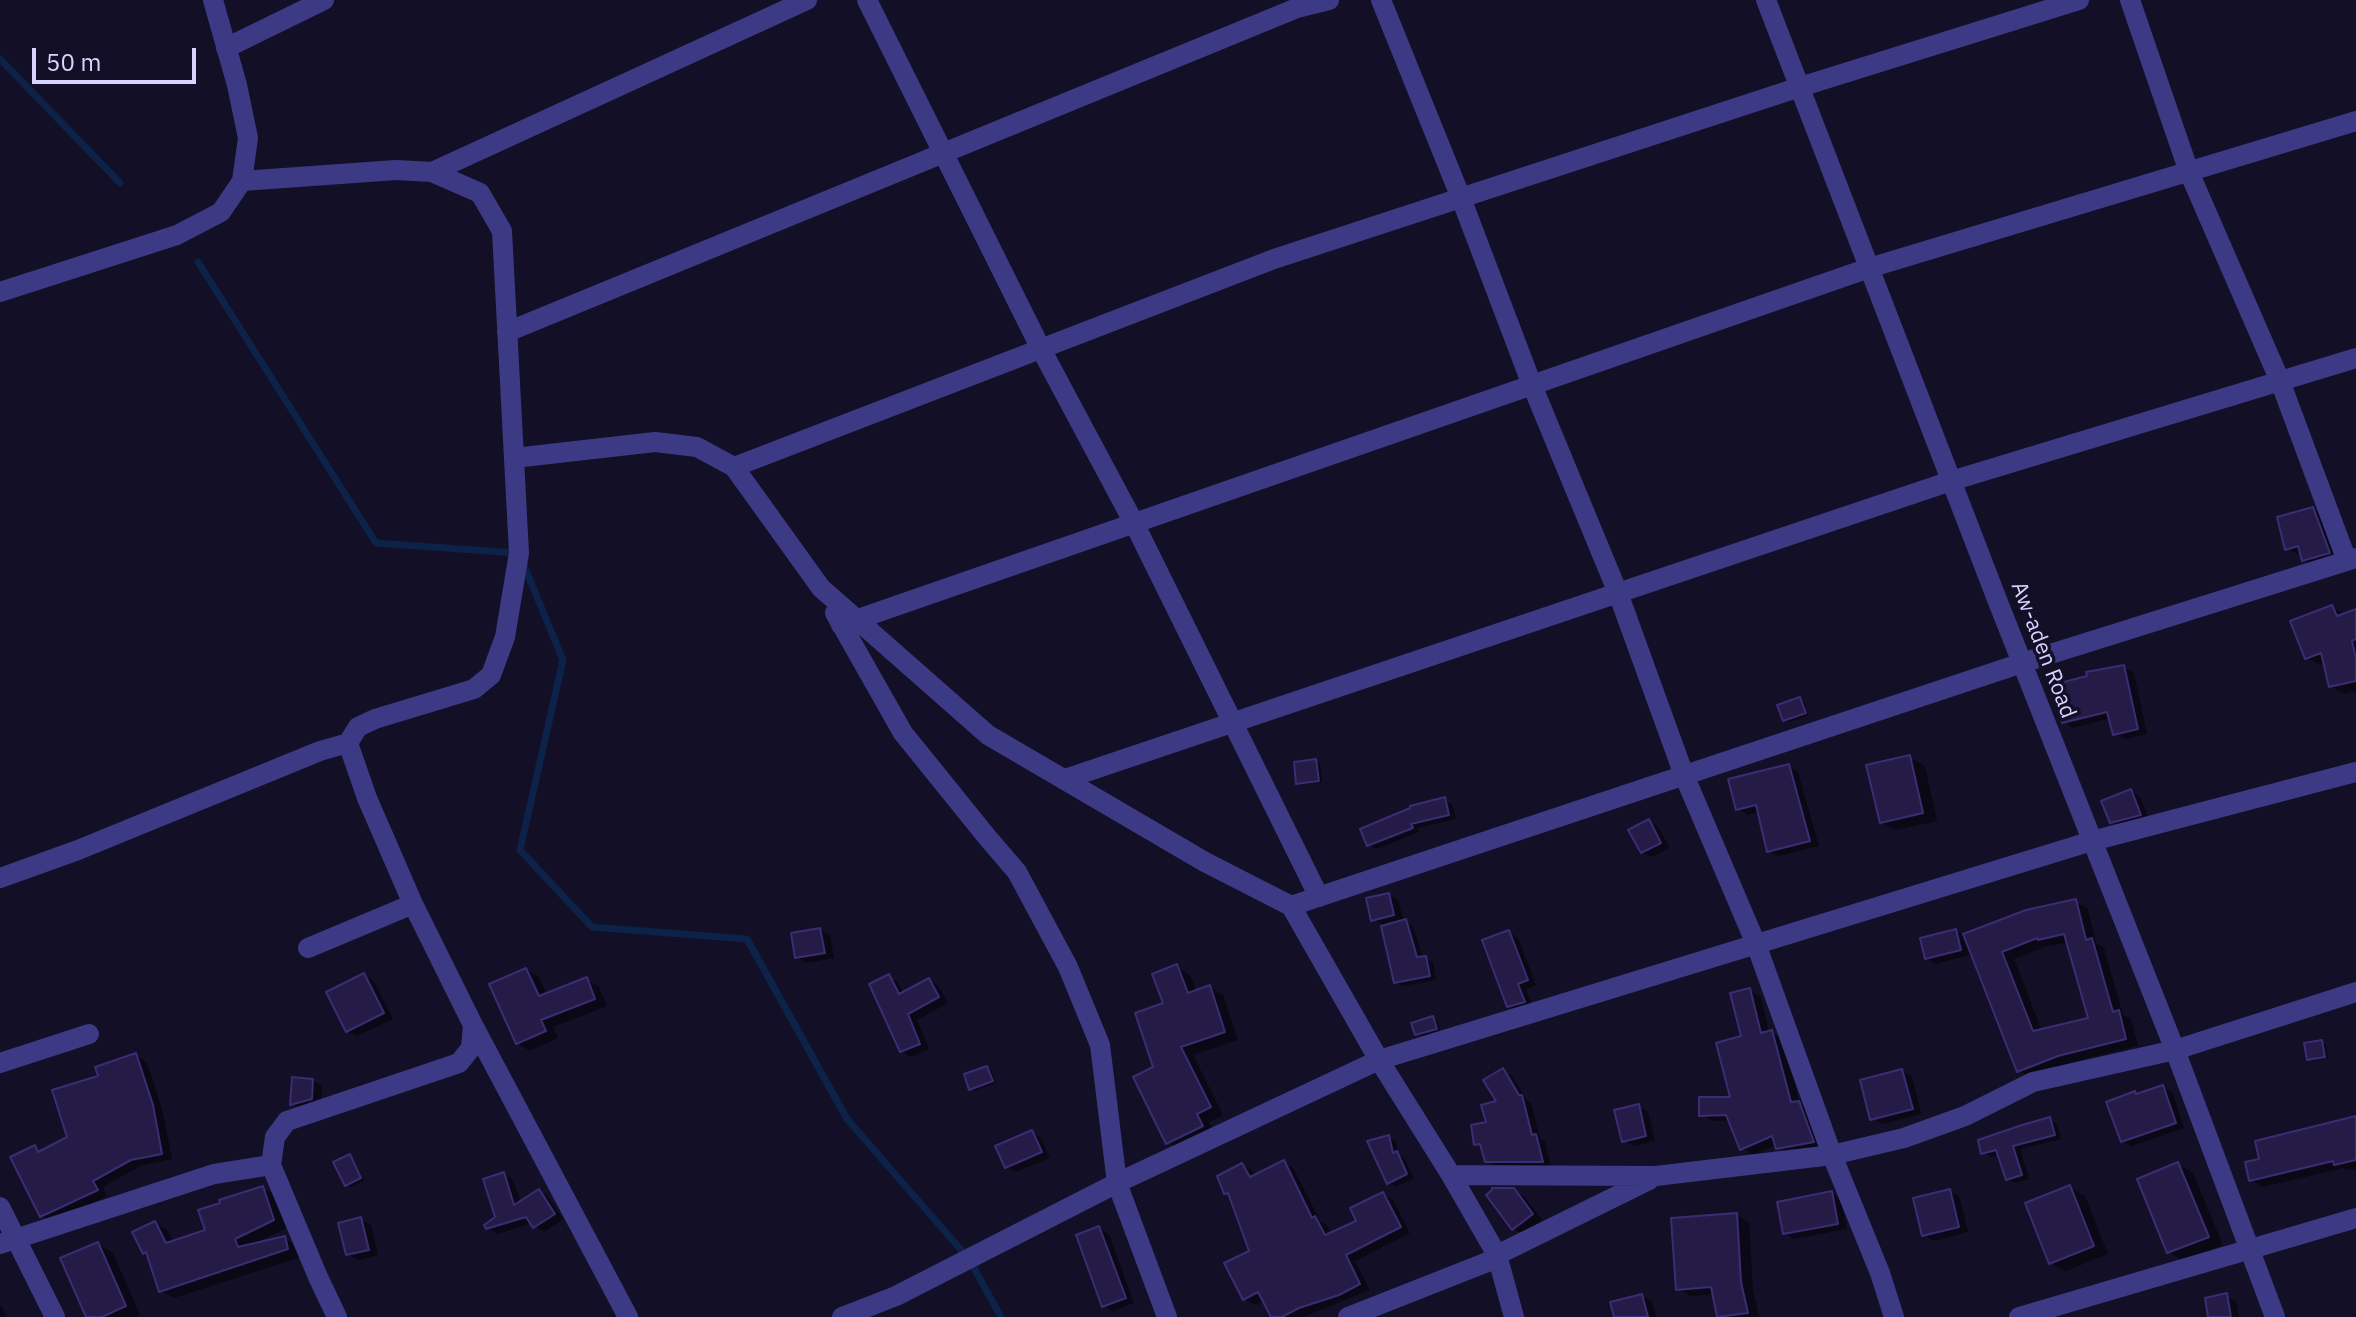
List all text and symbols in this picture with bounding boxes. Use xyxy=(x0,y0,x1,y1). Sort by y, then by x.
scale bar xyxy=(36,32,200,82)
text: 50 m xyxy=(46,46,101,78)
street label: Aw-aden Road xyxy=(2005,578,2081,722)

